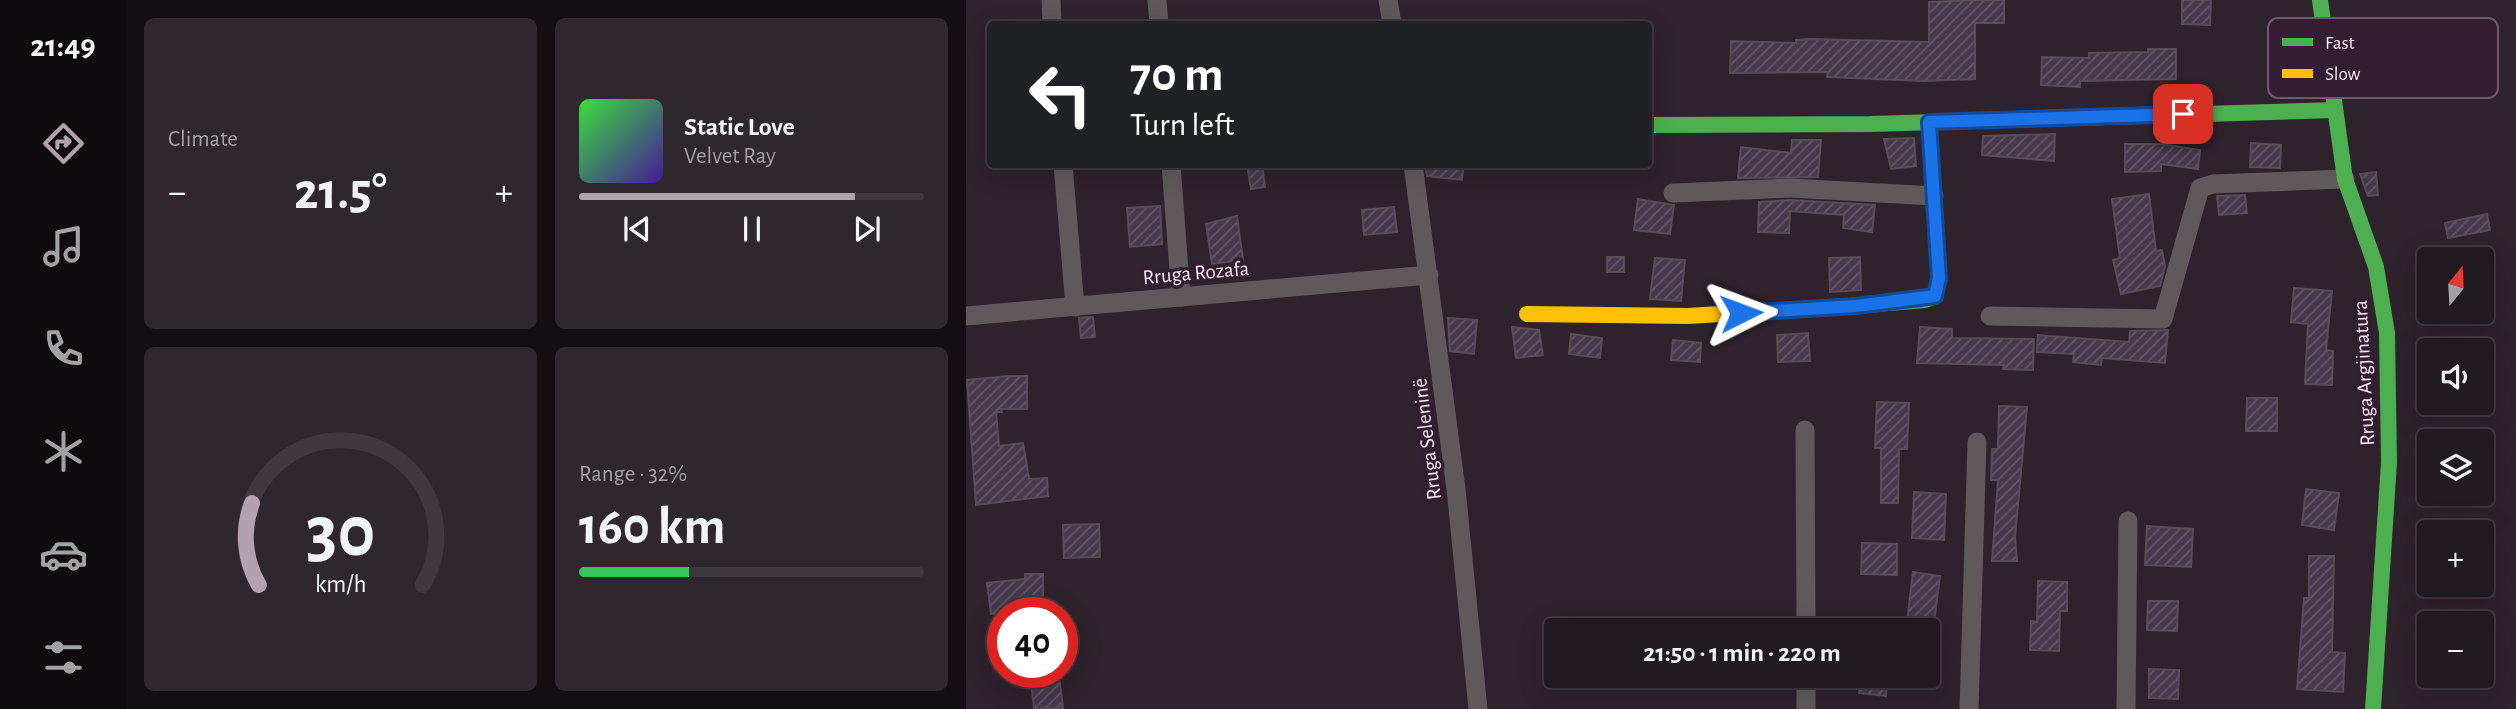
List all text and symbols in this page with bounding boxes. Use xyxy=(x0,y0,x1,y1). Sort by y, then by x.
legend xyxy=(2268,18,2498,98)
text: 21:49 xyxy=(30,30,96,62)
text: Fast xyxy=(2325,34,2355,53)
icon: left xyxy=(1015,49,1106,140)
text: 70 m xyxy=(1130,51,1224,100)
text: Slow xyxy=(2325,65,2361,84)
pin xyxy=(2153,84,2213,144)
icon: arrive xyxy=(2164,95,2202,133)
text: Turn left xyxy=(1130,109,1234,141)
text: Static Love xyxy=(684,114,795,140)
icon: directions xyxy=(39,119,88,168)
text: Climate xyxy=(168,128,238,151)
text: Velvet Ray xyxy=(684,145,776,168)
text: 21.5° xyxy=(294,166,387,218)
text: − xyxy=(168,174,186,212)
text: + xyxy=(495,174,513,212)
icon: previous xyxy=(618,210,656,248)
icon: pause xyxy=(733,210,771,248)
icon: next xyxy=(848,210,886,248)
icon: music xyxy=(39,222,88,271)
north arrow xyxy=(2417,247,2494,324)
map controls xyxy=(2417,247,2494,688)
street label: Rruga Rozafa xyxy=(1142,258,1250,288)
position arrow xyxy=(1704,276,1778,350)
street label: Rruga Argjinatura xyxy=(2350,299,2378,446)
icon: phone xyxy=(39,324,88,373)
button: sound xyxy=(2417,338,2494,415)
street label: Rruga Seleninë xyxy=(1409,377,1445,501)
icon: climate xyxy=(39,427,88,476)
button: layers xyxy=(2417,429,2494,506)
text: Range · 32% xyxy=(579,463,687,486)
text: 30 xyxy=(306,497,375,570)
text: 160 km xyxy=(579,501,725,553)
button: + xyxy=(2417,520,2494,597)
icon: car xyxy=(39,530,88,579)
text: km/h xyxy=(315,572,366,597)
speed limit sign: 40 xyxy=(987,597,1078,688)
button: − xyxy=(2417,611,2494,688)
icon: filters xyxy=(39,633,88,682)
text: 21:50 · 1 min · 220 m xyxy=(1643,640,1841,666)

